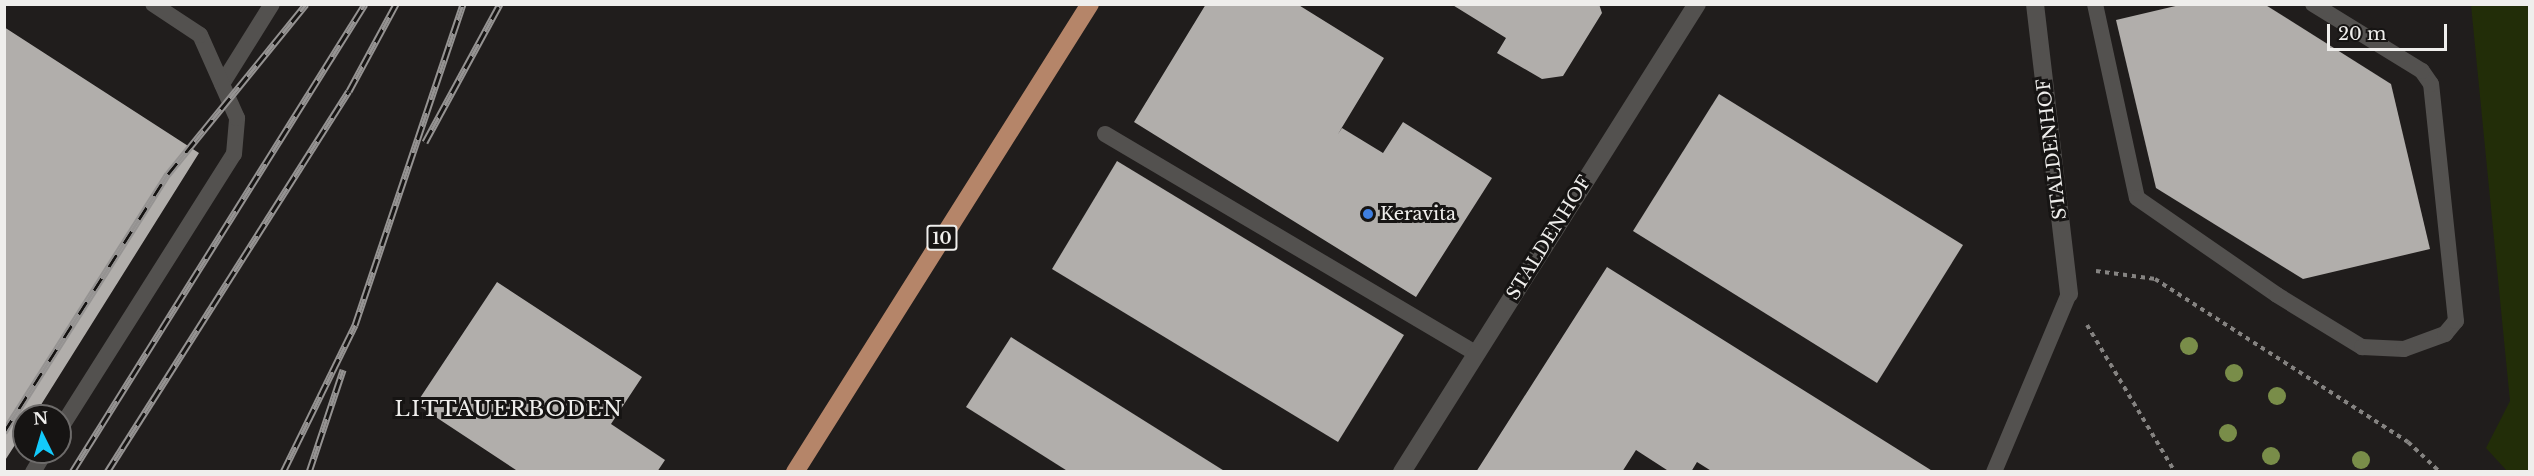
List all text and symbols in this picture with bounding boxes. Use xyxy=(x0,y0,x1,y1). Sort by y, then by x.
scale bar xyxy=(2330,12,2450,50)
text: 20 m xyxy=(2338,23,2386,45)
street label: STALDENHOF xyxy=(2033,77,2071,221)
street label: STALDENHOF xyxy=(1502,172,1596,304)
place label: Keravita xyxy=(1380,203,1456,225)
marker: Keravita xyxy=(1361,207,1375,221)
road number: 10 xyxy=(926,225,958,251)
district label: LITTAUERBODEN xyxy=(394,396,624,422)
north arrow xyxy=(12,404,72,464)
text: N xyxy=(32,407,49,429)

